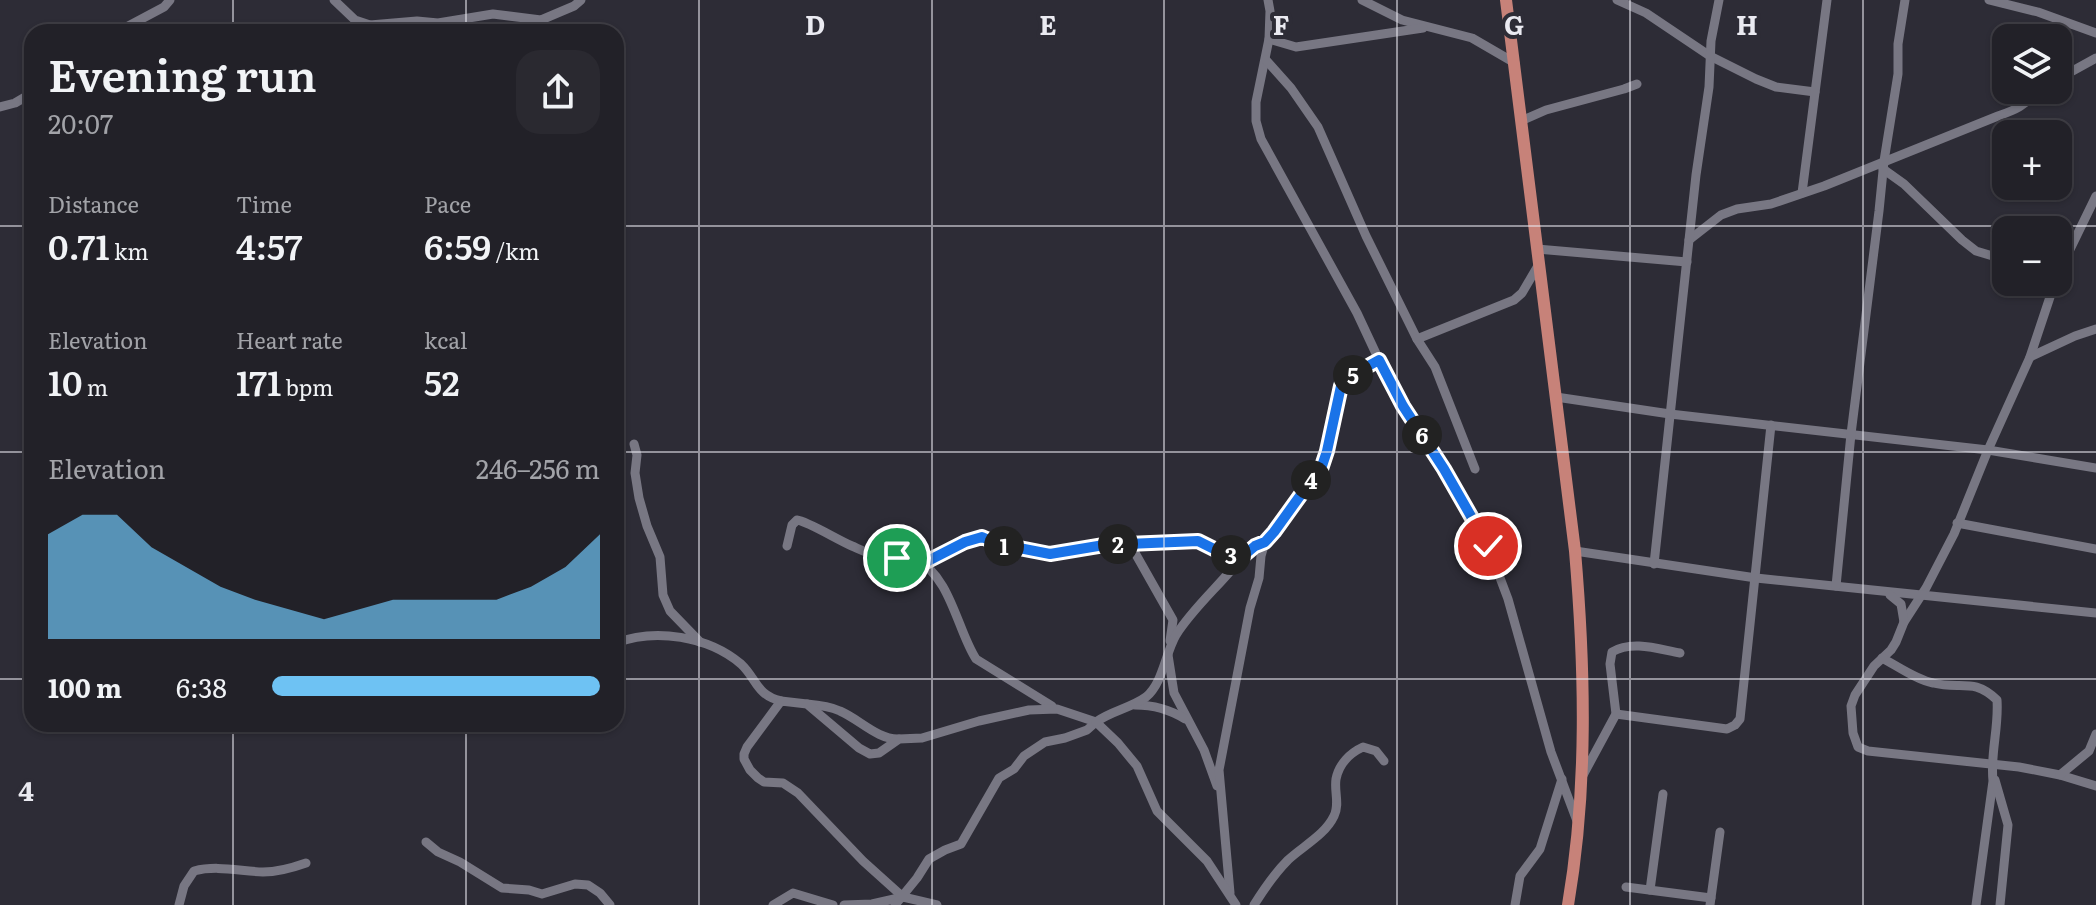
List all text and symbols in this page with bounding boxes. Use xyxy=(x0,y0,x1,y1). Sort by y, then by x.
text: D xyxy=(805,4,825,43)
text: E xyxy=(1039,4,1057,43)
text: F xyxy=(1273,4,1289,43)
text: G xyxy=(1504,4,1524,43)
text: H xyxy=(1736,4,1758,43)
map controls xyxy=(1992,24,2072,296)
button: layers xyxy=(1992,24,2072,104)
text: Evening run xyxy=(48,40,317,106)
button: share xyxy=(516,50,600,134)
text: 20:07 xyxy=(48,103,113,142)
button: + xyxy=(1992,120,2072,200)
text: Distance xyxy=(48,187,139,220)
text: Time xyxy=(236,187,292,220)
text: Pace xyxy=(424,187,471,220)
button: − xyxy=(1992,216,2072,296)
text: 0.71 xyxy=(48,220,109,270)
text: 4:57 xyxy=(236,220,303,270)
text: 6:59 xyxy=(424,220,491,270)
text: km xyxy=(109,234,149,267)
text: /km xyxy=(491,234,540,267)
text: Elevation xyxy=(48,323,147,356)
text: Heart rate xyxy=(236,323,343,356)
text: kcal xyxy=(424,323,467,356)
pin: 5 xyxy=(1333,355,1373,395)
text: 10 xyxy=(48,356,82,406)
text: 171 xyxy=(236,356,281,406)
text: 52 xyxy=(424,356,460,406)
text: 5 xyxy=(1347,358,1359,391)
text: m xyxy=(82,370,108,403)
text: bpm xyxy=(281,370,333,403)
pin: 6 xyxy=(1402,415,1442,455)
text: 6 xyxy=(1416,418,1428,451)
text: Elevation xyxy=(48,448,166,487)
text: 246–256 m xyxy=(476,448,600,487)
pin: 4 xyxy=(1291,460,1331,500)
text: 4 xyxy=(1304,463,1318,496)
pin xyxy=(1454,512,1522,580)
pin xyxy=(863,524,931,592)
pin: 2 xyxy=(1098,524,1138,564)
icon: check xyxy=(1466,524,1510,568)
pin: 1 xyxy=(984,526,1024,566)
text: 2 xyxy=(1112,527,1124,560)
text: 1 xyxy=(999,529,1009,562)
pin: 3 xyxy=(1211,535,1251,575)
icon: arrive xyxy=(875,536,919,580)
text: 3 xyxy=(1225,538,1237,571)
text: 100 m xyxy=(48,667,122,706)
text: 6:38 xyxy=(176,667,227,706)
text: 4 xyxy=(18,770,34,809)

